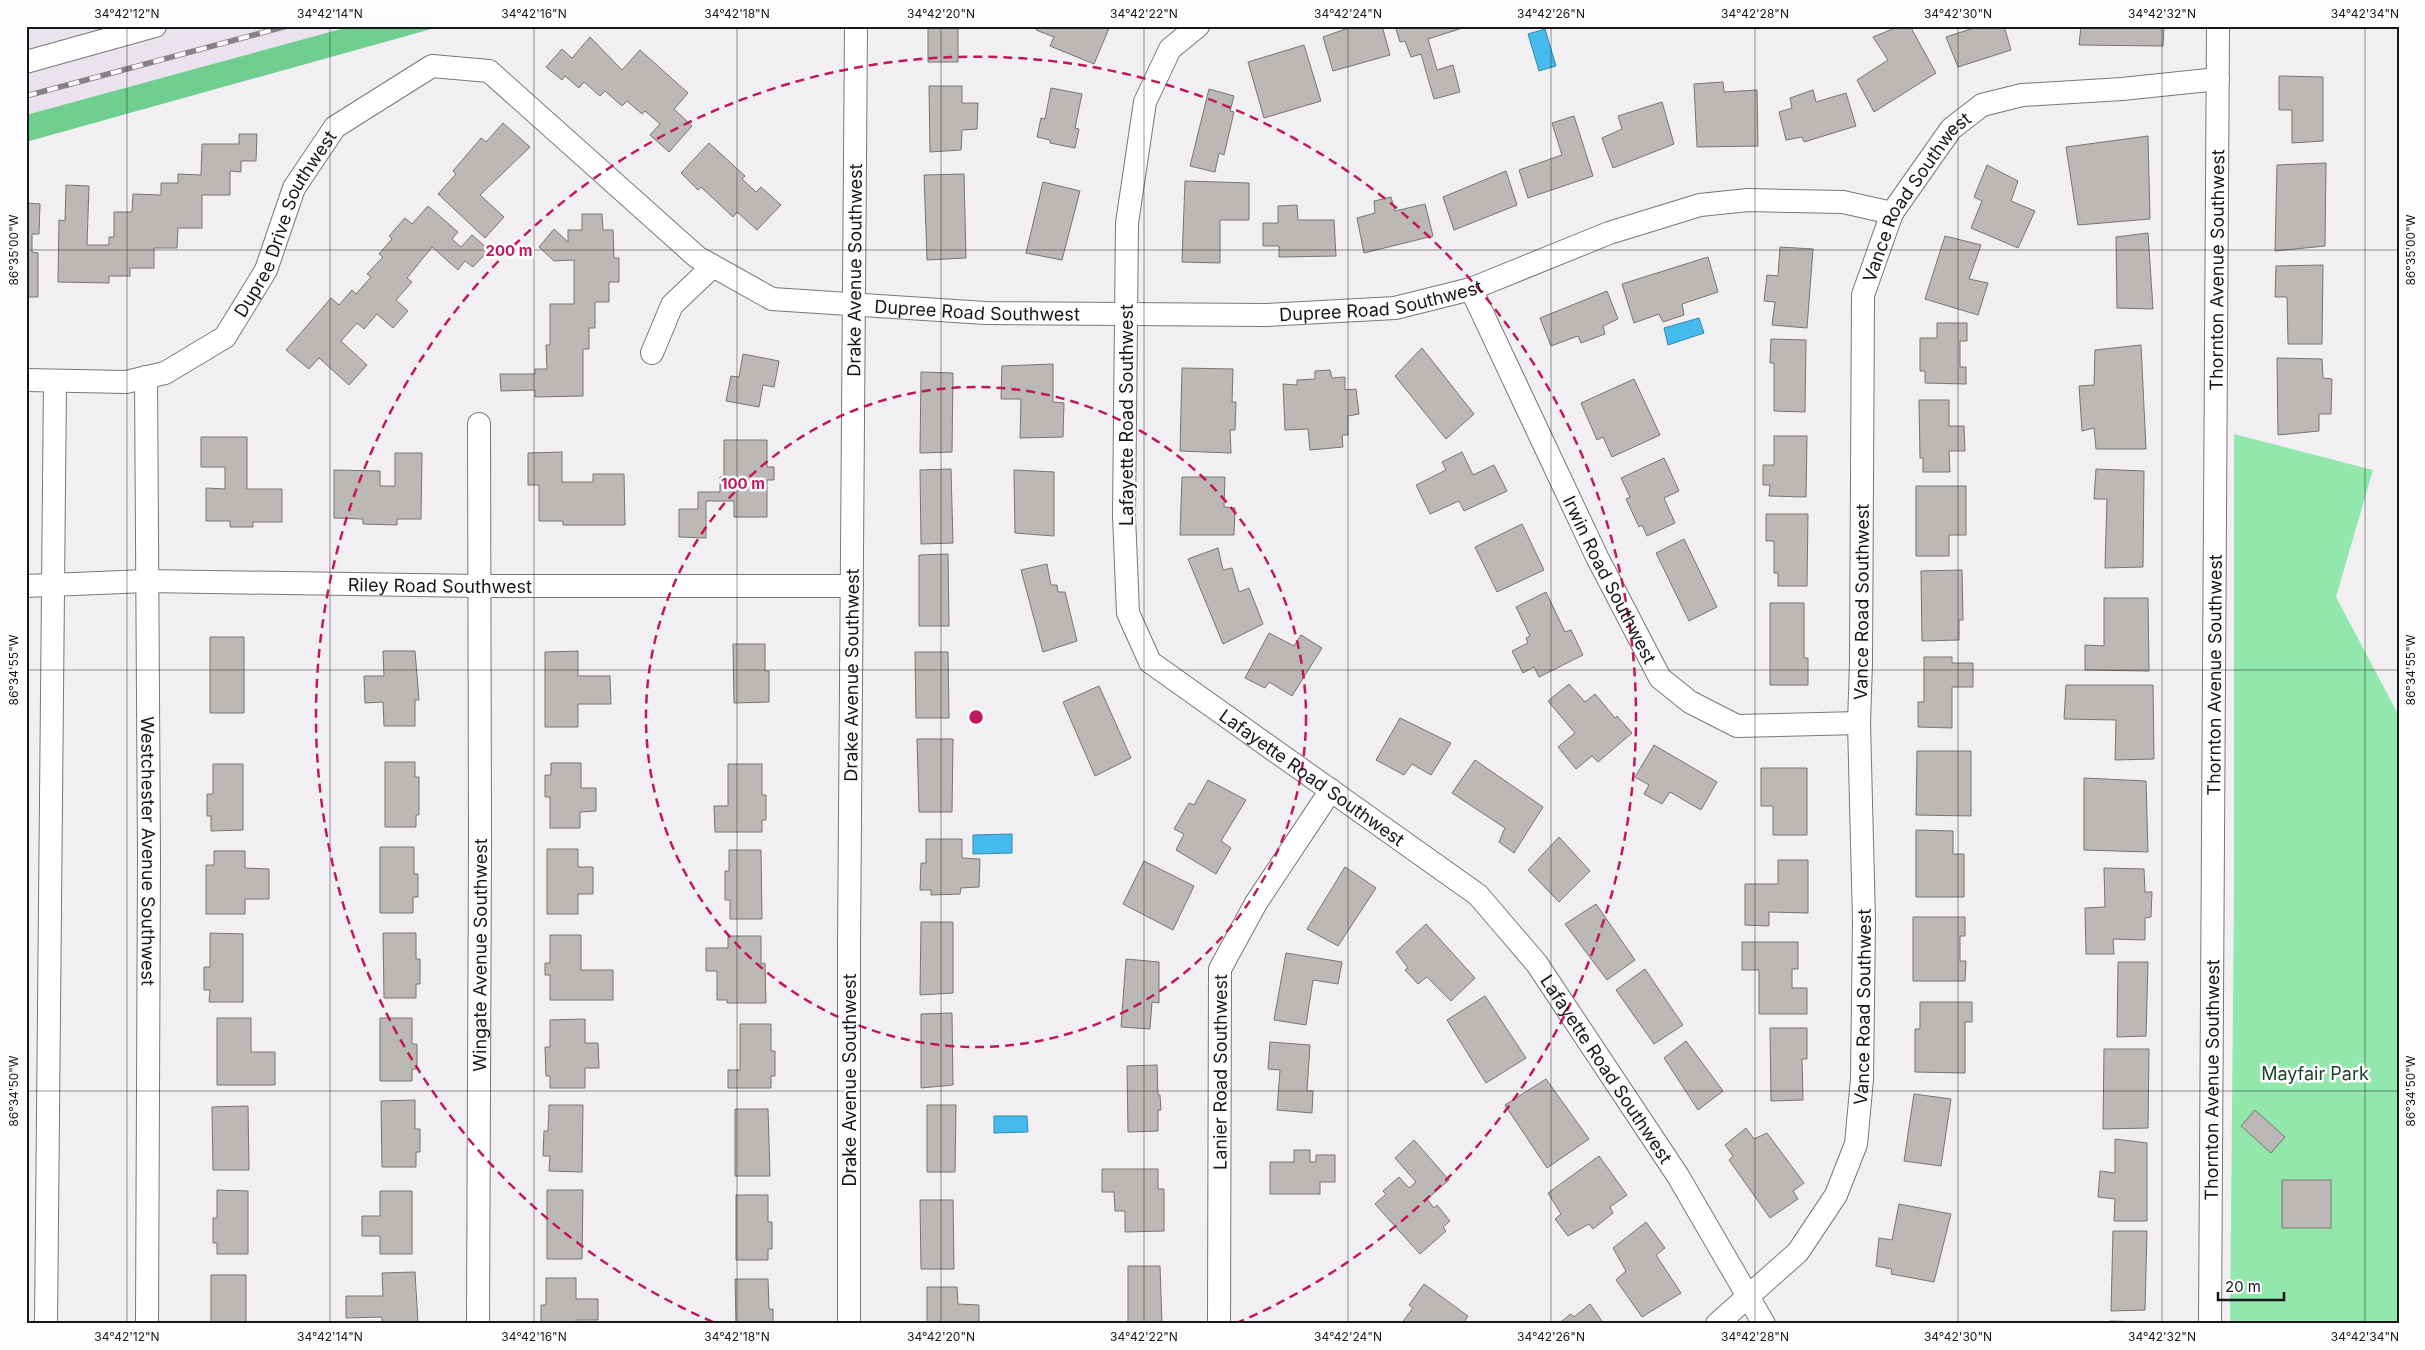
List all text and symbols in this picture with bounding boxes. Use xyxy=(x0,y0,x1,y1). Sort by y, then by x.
text: 34°42'12"N xyxy=(94,6,160,21)
text: 34°42'14"N xyxy=(297,6,363,21)
text: 34°42'16"N xyxy=(501,6,567,21)
text: 34°42'18"N xyxy=(704,6,770,21)
text: 34°42'20"N xyxy=(907,6,975,21)
text: 34°42'22"N xyxy=(1110,6,1178,21)
text: 34°42'24"N xyxy=(1314,6,1382,21)
text: 34°42'26"N xyxy=(1517,6,1585,21)
text: 34°42'28"N xyxy=(1721,6,1789,21)
text: 34°42'30"N xyxy=(1924,6,1992,21)
text: 34°42'32"N xyxy=(2128,6,2196,21)
text: 34°42'34"N xyxy=(2331,6,2399,21)
street label: Vance Road Southwest xyxy=(1858,107,1975,285)
street label: Dupree Drive Southwest xyxy=(229,126,340,321)
street label: Thornton Avenue Southwest xyxy=(2205,149,2228,391)
street label: Drake Avenue Southwest xyxy=(843,163,865,377)
text: 86°35'00"W xyxy=(6,214,21,286)
text: 86°35'00"W xyxy=(2403,214,2418,286)
text: 200 m xyxy=(486,241,532,260)
street label: Dupree Road Southwest xyxy=(1279,275,1486,325)
street label: Dupree Road Southwest xyxy=(874,295,1080,324)
street label: Lafayette Road Southwest xyxy=(1116,304,1137,526)
text: 100 m xyxy=(721,474,765,493)
street label: Irwin Road Southwest xyxy=(1559,492,1661,667)
street label: Vance Road Southwest xyxy=(1849,504,1872,701)
street label: Thornton Avenue Southwest xyxy=(2203,554,2225,796)
street label: Drake Avenue Southwest xyxy=(840,568,862,782)
street label: Riley Road Southwest xyxy=(348,574,532,597)
text: 86°34'55"W xyxy=(6,634,21,706)
text: 86°34'55"W xyxy=(2403,634,2418,706)
street label: Lafayette Road Southwest xyxy=(1216,704,1409,850)
centre of rings xyxy=(967,708,985,726)
street label: Westchester Avenue Southwest xyxy=(138,716,160,986)
street label: Wingate Avenue Southwest xyxy=(469,838,491,1072)
street label: Vance Road Southwest xyxy=(1849,908,1875,1106)
street label: Thornton Avenue Southwest xyxy=(2200,959,2223,1201)
street label: Lafayette Road Southwest xyxy=(1537,971,1677,1167)
street label: Drake Avenue Southwest xyxy=(839,973,860,1187)
street label: Lanier Road Southwest xyxy=(1209,974,1230,1170)
text: 86°34'50"W xyxy=(6,1055,21,1127)
text: 86°34'50"W xyxy=(2403,1055,2418,1127)
park label: Mayfair Park xyxy=(2261,1063,2369,1084)
scale bar xyxy=(2218,1270,2284,1302)
text: 20 m xyxy=(2225,1277,2261,1296)
text: 34°42'12"N xyxy=(94,1329,160,1344)
text: 34°42'14"N xyxy=(297,1329,363,1344)
text: 34°42'16"N xyxy=(501,1329,567,1344)
text: 34°42'18"N xyxy=(704,1329,770,1344)
text: 34°42'20"N xyxy=(907,1329,975,1344)
text: 34°42'22"N xyxy=(1110,1329,1178,1344)
text: 34°42'24"N xyxy=(1314,1329,1382,1344)
text: 34°42'26"N xyxy=(1517,1329,1585,1344)
text: 34°42'28"N xyxy=(1721,1329,1789,1344)
text: 34°42'30"N xyxy=(1924,1329,1992,1344)
text: 34°42'32"N xyxy=(2128,1329,2196,1344)
text: 34°42'34"N xyxy=(2331,1329,2399,1344)

